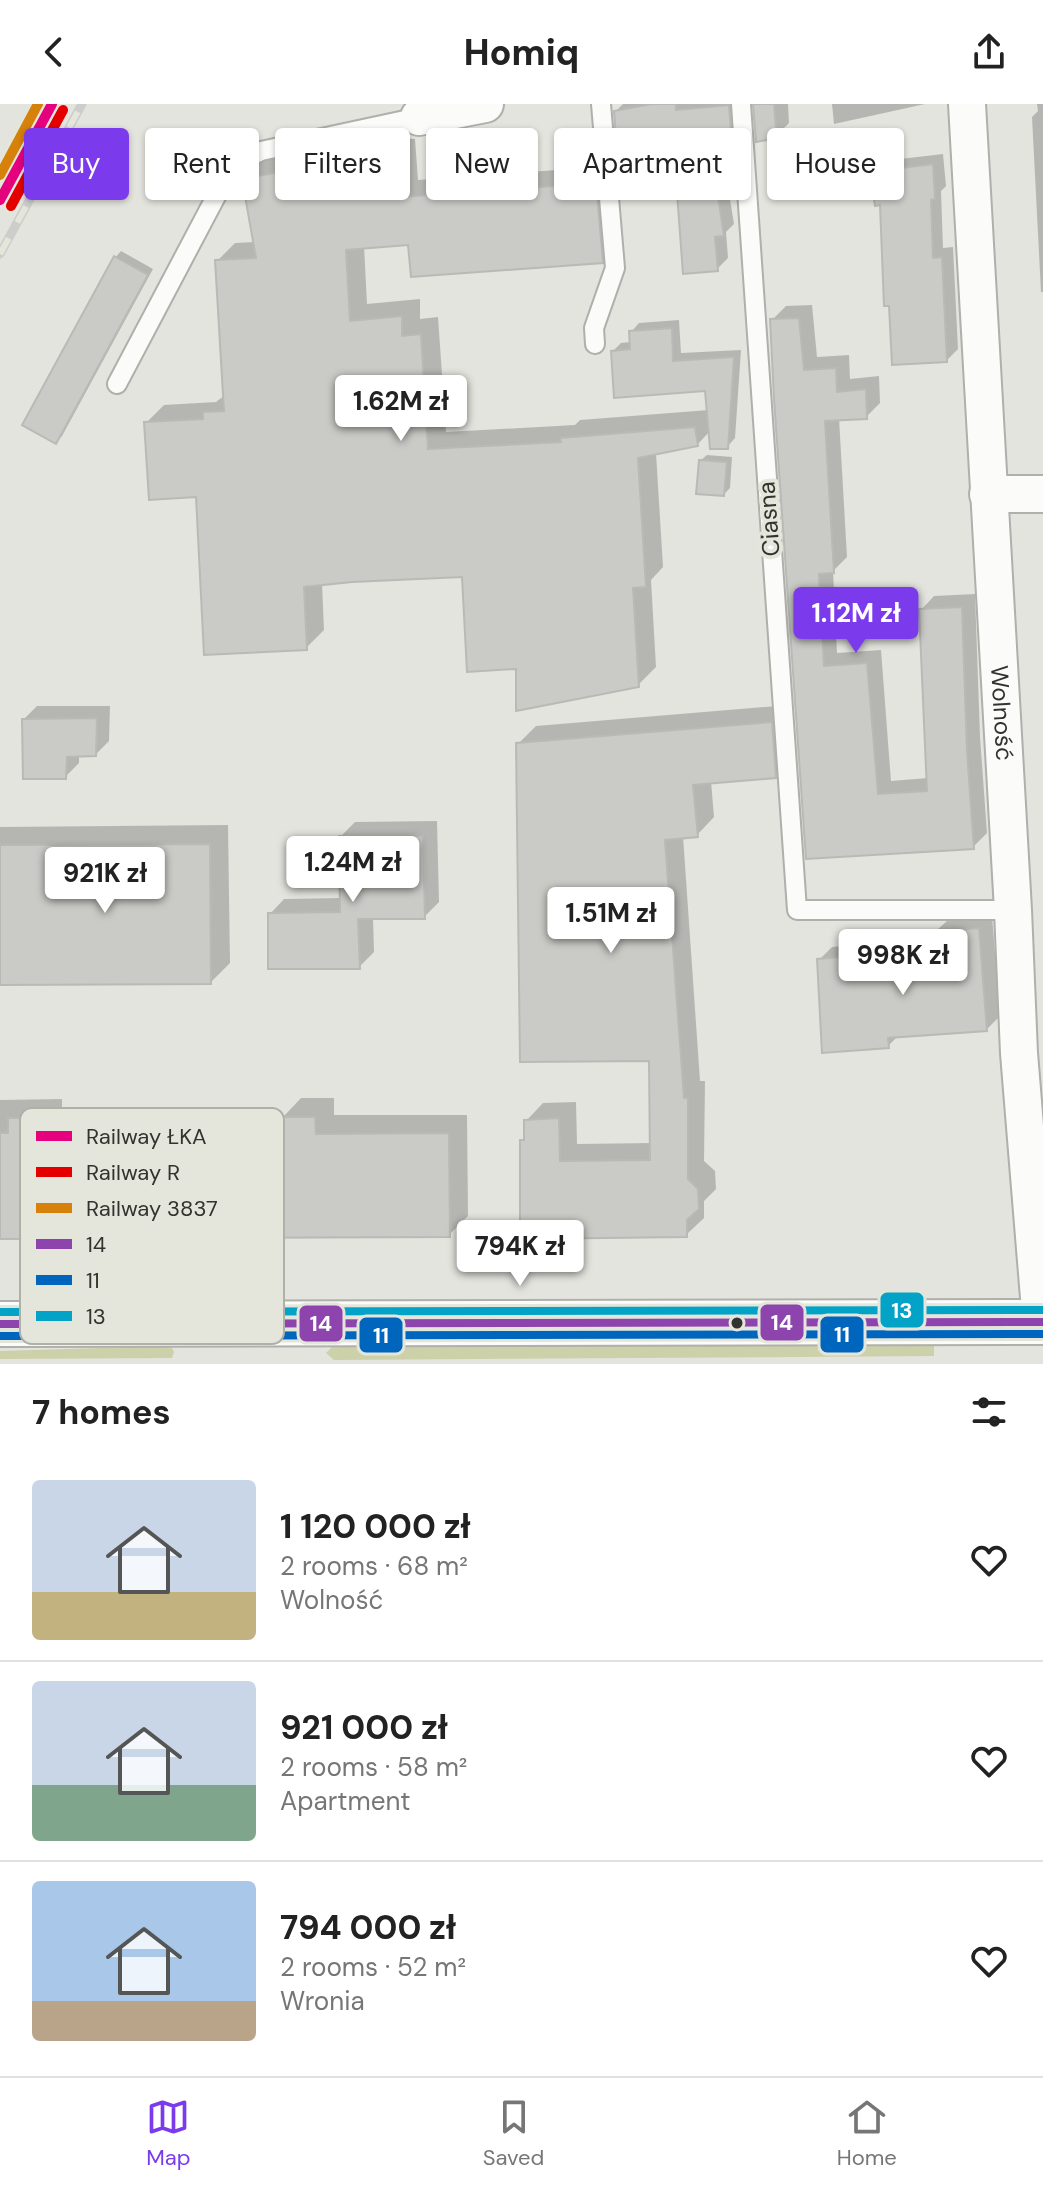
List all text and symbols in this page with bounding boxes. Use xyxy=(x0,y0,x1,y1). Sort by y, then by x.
text: Homiq xyxy=(464,29,579,76)
icon: back xyxy=(32,30,76,74)
icon: share xyxy=(967,30,1011,74)
chip: Buy xyxy=(24,128,129,200)
chip: Rent xyxy=(145,128,259,200)
chip: Filters xyxy=(275,128,410,200)
chip: New xyxy=(426,128,538,200)
chip: Apartment xyxy=(554,128,751,200)
chip: House xyxy=(767,128,904,200)
pin: 1.62M zł xyxy=(318,375,484,443)
text: 1.62M zł xyxy=(353,384,449,418)
street label: Ciasna xyxy=(750,481,787,557)
pin: 1.12M zł xyxy=(773,587,939,655)
text: 1.12M zł xyxy=(811,596,901,630)
street label: Wolność xyxy=(984,664,1020,761)
pin: 1.24M zł xyxy=(270,836,436,904)
text: 1.24M zł xyxy=(304,845,402,879)
pin: 921K zł xyxy=(31,847,179,915)
text: 921K zł xyxy=(63,856,147,890)
pin: 1.51M zł xyxy=(528,887,694,955)
text: 1.51M zł xyxy=(565,896,657,930)
pin: 998K zł xyxy=(829,929,977,997)
text: 998K zł xyxy=(857,938,949,972)
legend xyxy=(20,1108,284,1344)
text: Railway ŁKA xyxy=(86,1122,207,1151)
text: Railway R xyxy=(86,1158,180,1187)
text: Railway 3837 xyxy=(86,1194,218,1223)
pin: 794K zł xyxy=(446,1220,594,1288)
text: 794K zł xyxy=(475,1229,565,1263)
text: 14 xyxy=(86,1230,106,1259)
text: 11 xyxy=(86,1266,100,1295)
line badge: 13 xyxy=(879,1291,925,1329)
text: 13 xyxy=(891,1296,913,1325)
text: 13 xyxy=(86,1302,106,1331)
line badge: 14 xyxy=(759,1303,805,1342)
line badge: 14 xyxy=(298,1304,344,1343)
text: 14 xyxy=(771,1308,793,1337)
text: 14 xyxy=(310,1309,332,1338)
unlabelled marker xyxy=(729,1315,745,1331)
line badge: 11 xyxy=(819,1315,865,1354)
line badge: 11 xyxy=(358,1316,404,1354)
text: 11 xyxy=(834,1320,850,1349)
text: 11 xyxy=(373,1321,389,1350)
text: 7 homes xyxy=(32,1390,171,1435)
icon: filters xyxy=(967,1390,1011,1434)
text: 1 120 000 zł xyxy=(280,1504,471,1549)
icon: home xyxy=(96,1512,192,1608)
icon: heart xyxy=(967,1538,1011,1582)
text: 2 rooms · 68 m² xyxy=(280,1549,468,1583)
text: Wolność xyxy=(280,1583,383,1617)
text: 921 000 zł xyxy=(280,1705,448,1750)
icon: home xyxy=(96,1713,192,1809)
icon: heart xyxy=(967,1739,1011,1783)
text: 2 rooms · 58 m² xyxy=(280,1750,467,1784)
text: Apartment xyxy=(280,1784,411,1818)
text: 794 000 zł xyxy=(280,1905,456,1950)
icon: home xyxy=(96,1913,192,2009)
icon: heart xyxy=(967,1939,1011,1983)
text: 2 rooms · 52 m² xyxy=(280,1950,466,1984)
text: Wronia xyxy=(280,1984,365,2018)
tab: Map xyxy=(146,2095,190,2172)
tab: Saved xyxy=(483,2095,544,2172)
tab: Home xyxy=(837,2095,897,2172)

